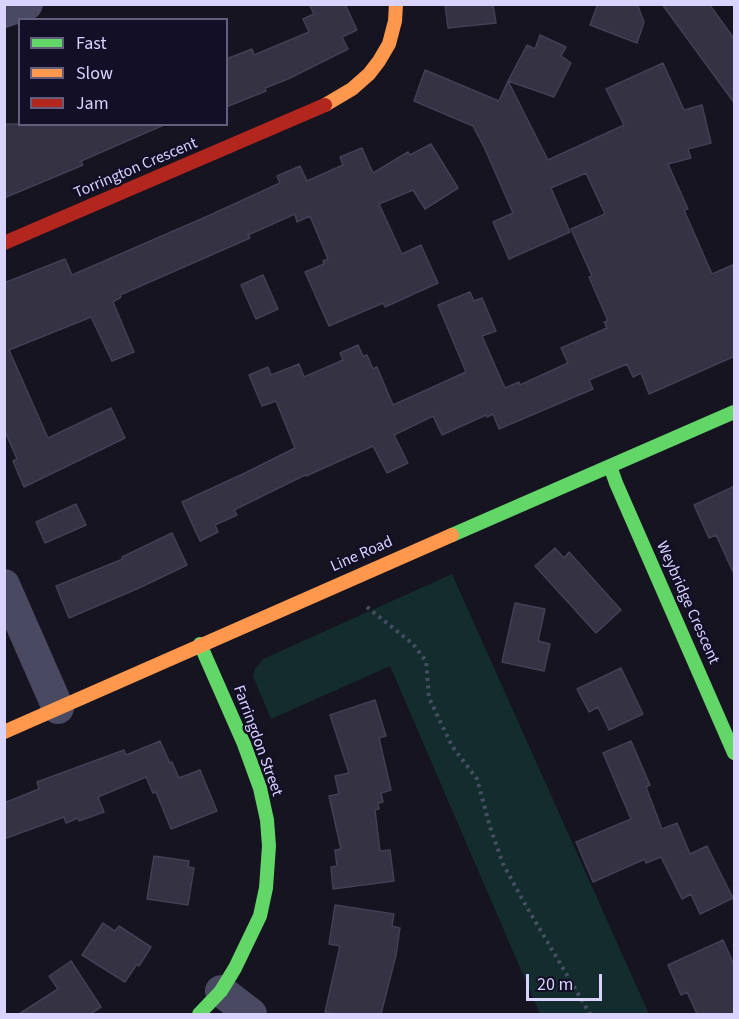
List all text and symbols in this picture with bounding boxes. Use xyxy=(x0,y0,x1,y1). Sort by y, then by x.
legend xyxy=(18,18,228,126)
text: Fast xyxy=(76,31,107,56)
text: Slow xyxy=(76,61,113,86)
text: Jam xyxy=(76,91,109,116)
street label: Torrington Crescent xyxy=(71,134,201,204)
street label: Line Road xyxy=(328,533,396,577)
street label: Weybridge Crescent xyxy=(651,539,723,667)
street label: Farringdon Street xyxy=(228,683,286,799)
scale bar xyxy=(529,962,606,1000)
text: 20 m xyxy=(537,972,573,997)

